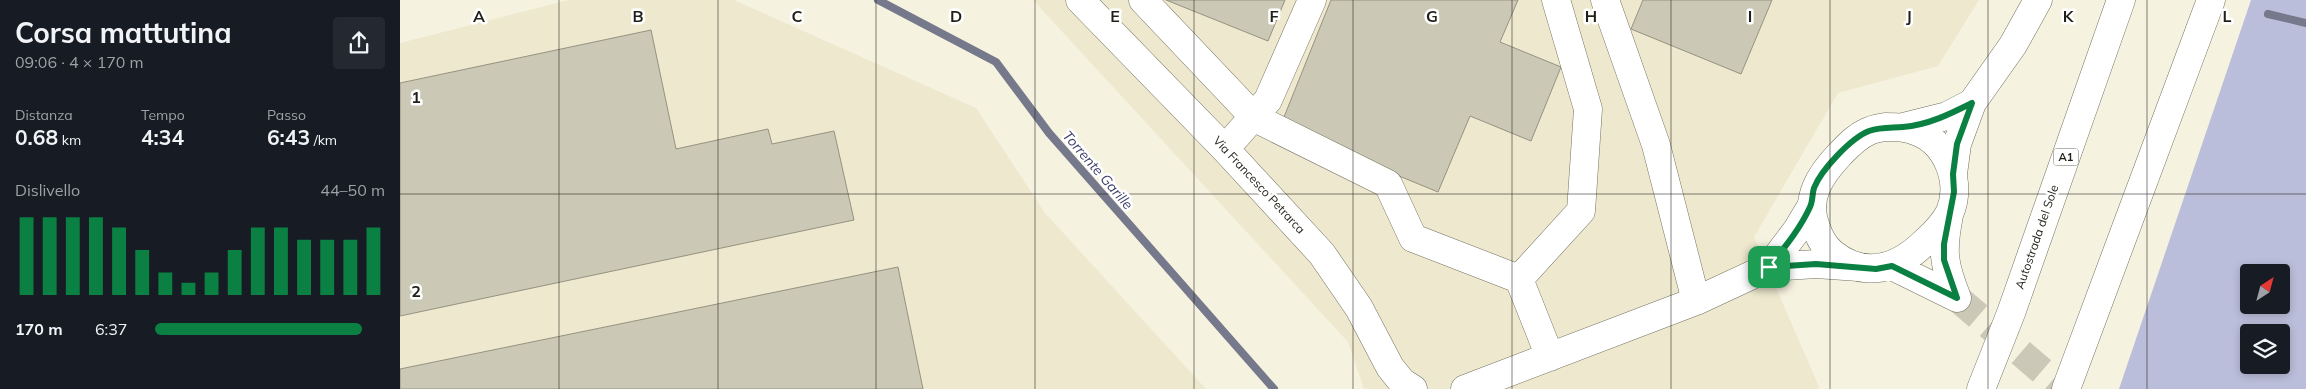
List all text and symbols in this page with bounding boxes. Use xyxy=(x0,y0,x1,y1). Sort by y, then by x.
text: A xyxy=(473,6,485,26)
text: B xyxy=(632,6,644,26)
text: C xyxy=(792,6,803,26)
text: D xyxy=(950,6,962,26)
text: E xyxy=(1110,6,1120,26)
text: F xyxy=(1269,6,1279,26)
text: G xyxy=(1426,6,1438,26)
text: H xyxy=(1585,6,1597,26)
text: I xyxy=(1748,6,1752,26)
text: J xyxy=(1906,6,1912,26)
text: K xyxy=(2063,6,2075,26)
text: L xyxy=(2223,6,2232,26)
text: Corsa mattutina xyxy=(15,15,232,50)
button: share xyxy=(333,17,385,69)
text: 09:06 · 4 × 170 m xyxy=(15,52,144,72)
text: 1 xyxy=(411,87,421,107)
text: Distanza xyxy=(15,106,73,124)
text: Tempo xyxy=(141,106,185,124)
text: Passo xyxy=(267,106,306,124)
text: 0.68 xyxy=(15,124,58,150)
text: 4:34 xyxy=(141,124,184,150)
text: 6:43 xyxy=(267,124,310,150)
water label: Torrente Garille xyxy=(1059,127,1137,213)
text: km xyxy=(58,131,81,149)
text: /km xyxy=(310,131,337,149)
street label: Via Francesco Petrarca xyxy=(1210,133,1308,237)
road number: A1 xyxy=(2054,148,2078,166)
text: Dislivello xyxy=(15,180,80,200)
text: 44–50 m xyxy=(320,180,385,200)
street label: Autostrada del Sole xyxy=(2012,183,2061,291)
pin xyxy=(1748,246,1790,288)
icon: arrive xyxy=(1755,253,1783,281)
north arrow xyxy=(2240,264,2290,314)
map controls xyxy=(2240,264,2290,374)
text: 2 xyxy=(411,281,421,301)
text: 170 m xyxy=(15,319,63,339)
text: 6:37 xyxy=(95,319,127,339)
button: layers xyxy=(2240,324,2290,374)

